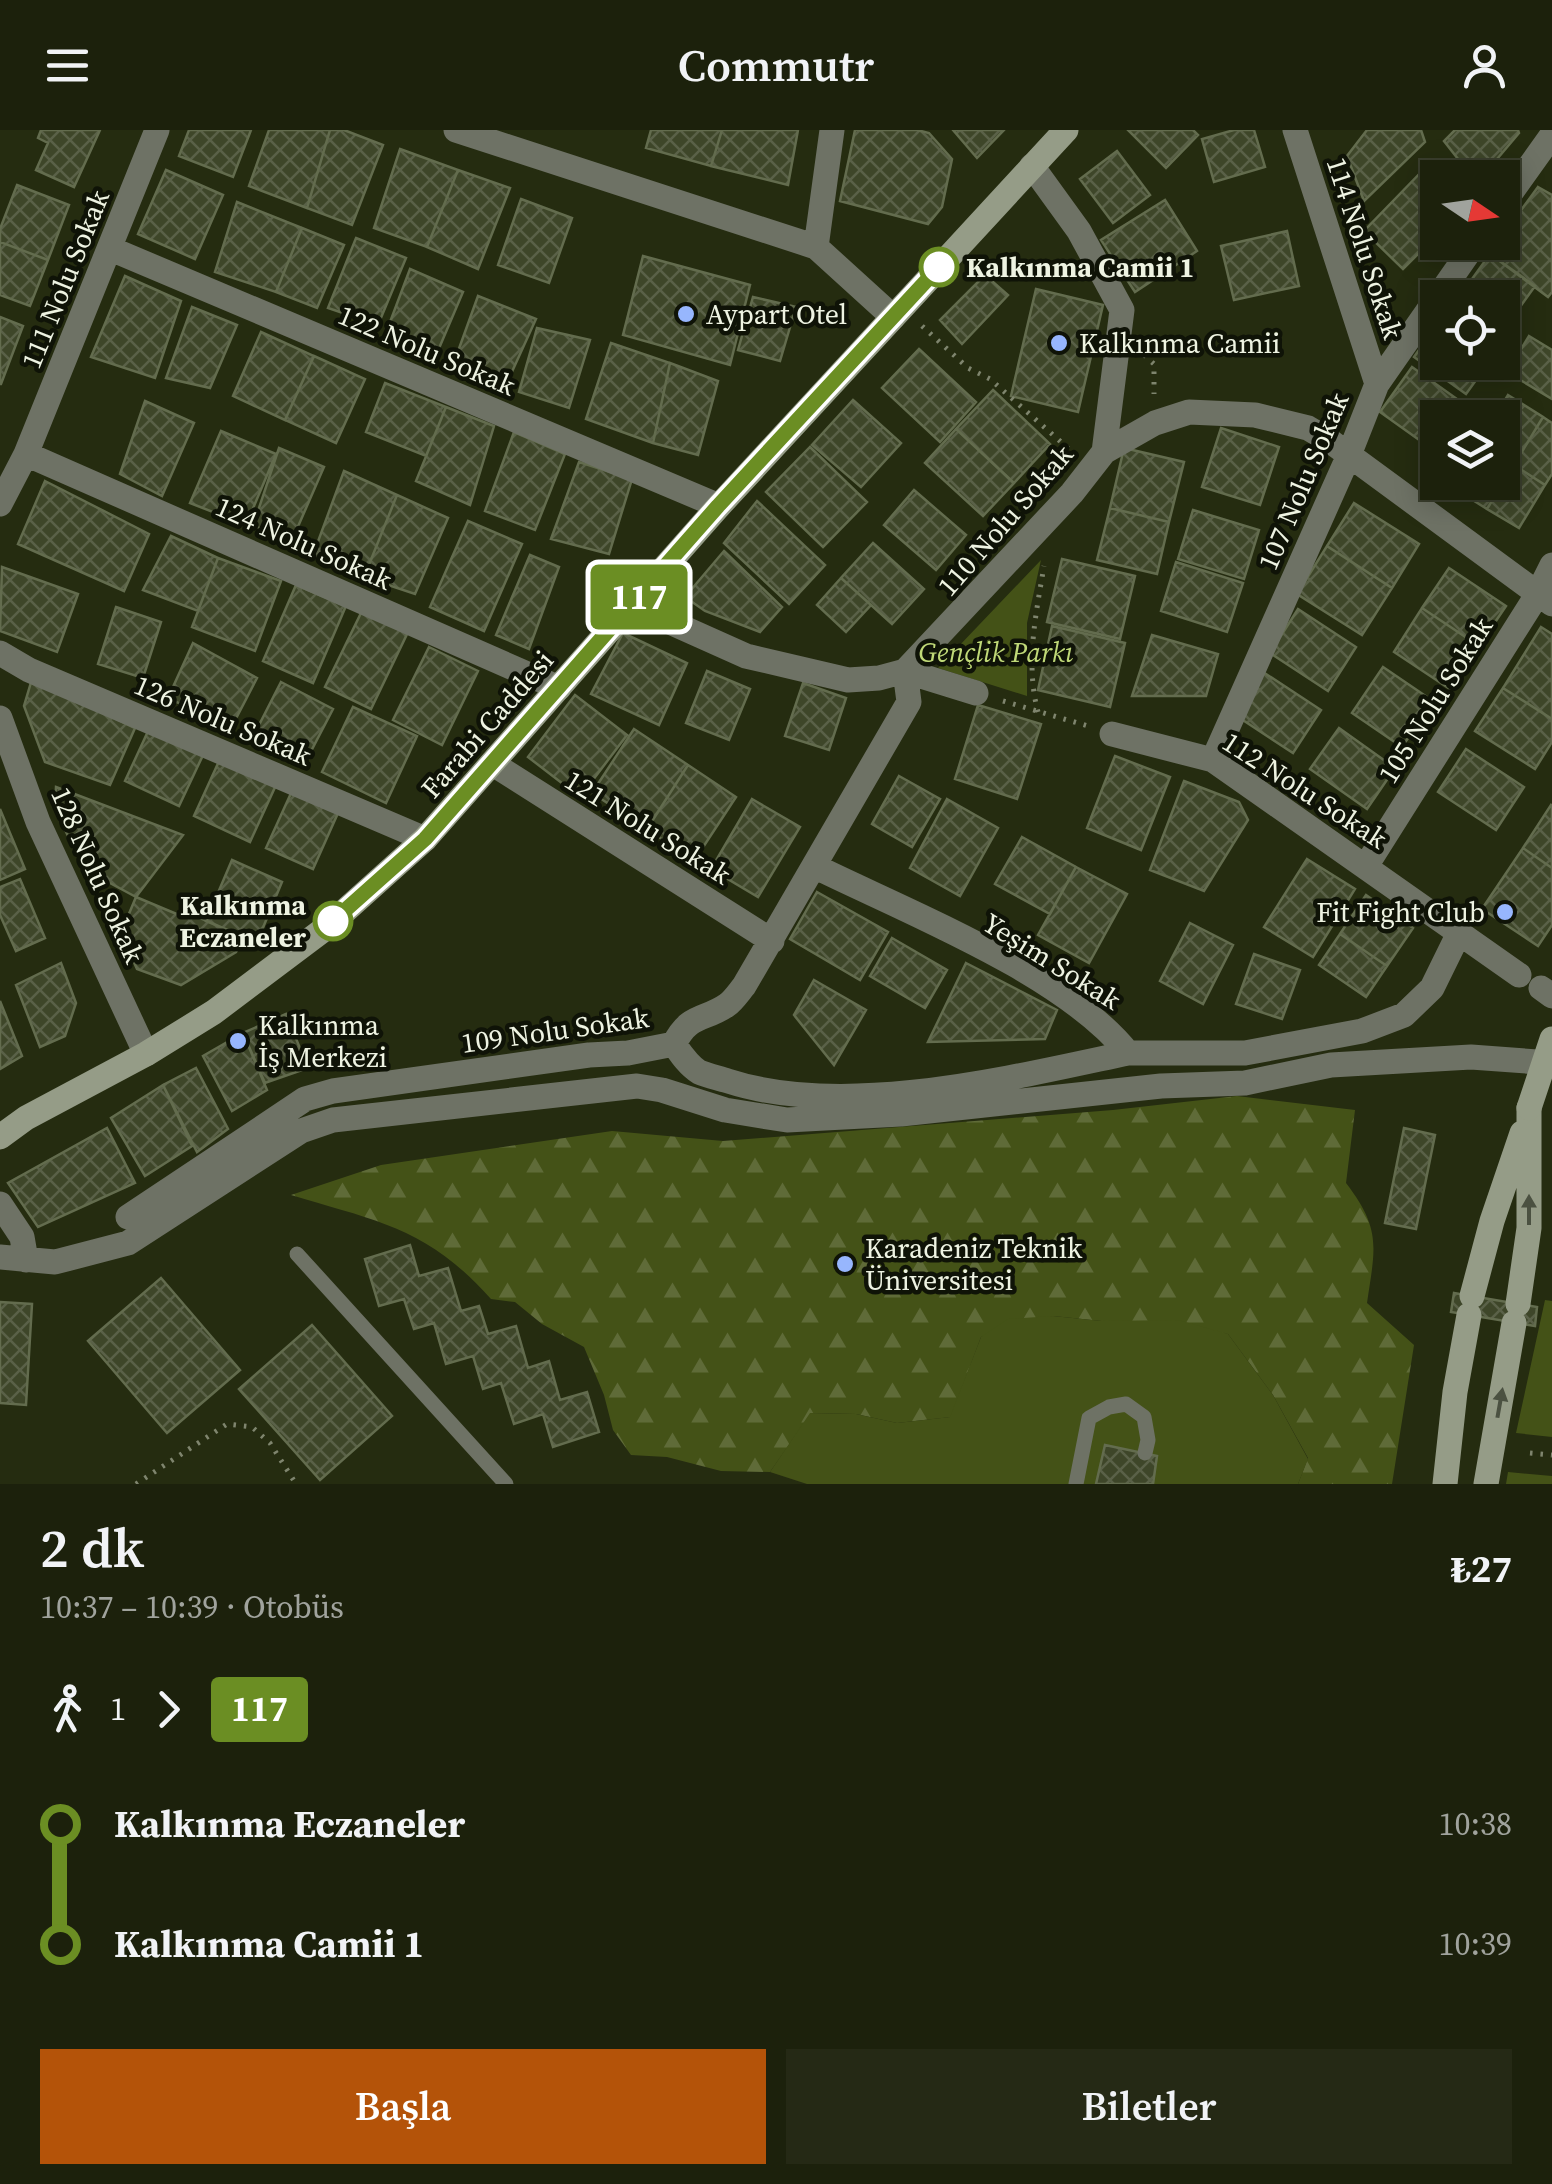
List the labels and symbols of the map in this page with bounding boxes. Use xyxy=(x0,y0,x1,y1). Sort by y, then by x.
street label: 114 Nolu Sokak xyxy=(1318,152,1412,344)
north arrow xyxy=(1420,160,1520,260)
street label: 111 Nolu Sokak xyxy=(12,184,118,374)
marker: Kalkınma Camii 1 xyxy=(920,248,958,286)
place label: Kalkınma Camii 1 xyxy=(966,248,1195,286)
place label: Aypart Otel xyxy=(706,295,847,333)
street label: 122 Nolu Sokak xyxy=(333,296,522,405)
marker: Aypart Otel xyxy=(675,303,697,325)
place label: Kalkınma Camii xyxy=(1079,324,1280,362)
marker: Kalkınma Camii xyxy=(1048,332,1070,354)
street label: 107 Nolu Sokak xyxy=(1249,386,1358,575)
street label: 110 Nolu Sokak xyxy=(929,436,1082,604)
street label: 124 Nolu Sokak xyxy=(210,487,399,599)
line badge: 117 xyxy=(582,564,696,630)
street label: 105 Nolu Sokak xyxy=(1369,609,1502,790)
park label: Gençlik Parkı xyxy=(919,633,1074,671)
street label: Farabi Caddesi xyxy=(412,642,562,806)
street label: 126 Nolu Sokak xyxy=(129,666,318,775)
street label: 112 Nolu Sokak xyxy=(1215,723,1395,858)
street label: 121 Nolu Sokak xyxy=(558,761,739,894)
street label: 128 Nolu Sokak xyxy=(42,781,154,970)
place label: Kalkınma Eczaneler xyxy=(179,886,306,956)
place label: Fit Fight Club xyxy=(1316,893,1485,931)
marker: Fit Fight Club xyxy=(1494,901,1516,923)
marker: Kalkınma Eczaneler xyxy=(314,902,352,940)
street label: Yeşim Sokak xyxy=(976,904,1129,1019)
street label: 109 Nolu Sokak xyxy=(459,998,652,1062)
place label: Kalkınma İş Merkezi xyxy=(258,1006,387,1076)
marker: Kalkınma İş Merkezi xyxy=(227,1030,249,1052)
one-way arrow xyxy=(1521,1193,1537,1225)
place label: Karadeniz Teknik Üniversitesi xyxy=(865,1229,1083,1299)
marker: Karadeniz Teknik Üniversitesi xyxy=(834,1253,856,1275)
one-way arrow xyxy=(1493,1387,1508,1419)

